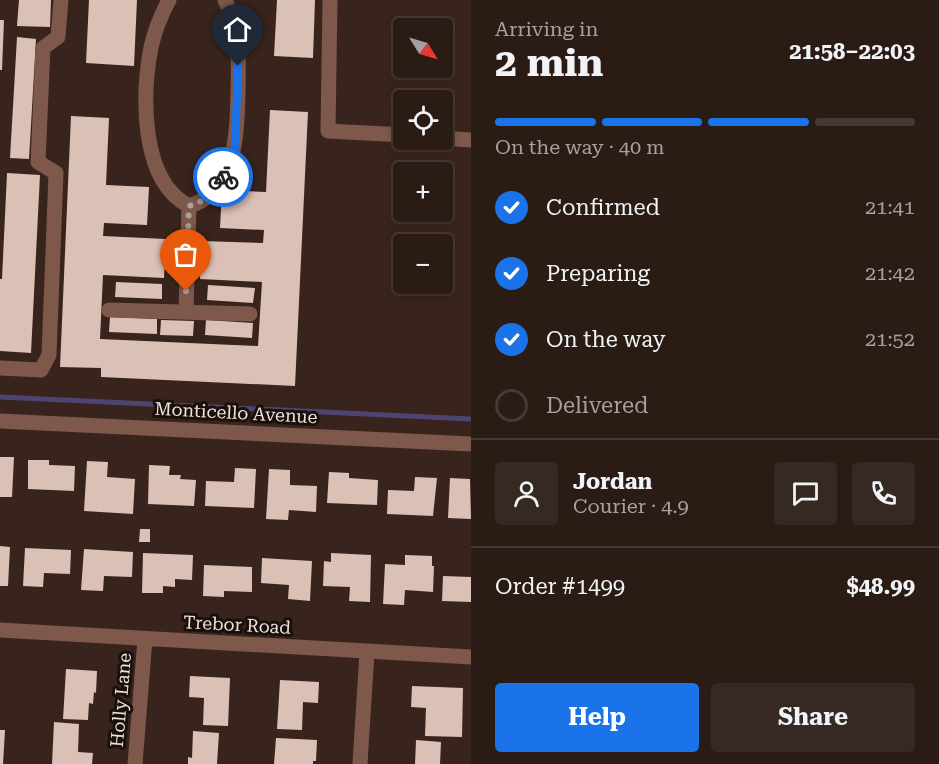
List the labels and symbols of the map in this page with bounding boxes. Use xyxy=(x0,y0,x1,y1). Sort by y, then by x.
pin xyxy=(212,4,263,66)
north arrow xyxy=(393,18,453,78)
courier xyxy=(193,147,253,207)
pin xyxy=(160,229,211,291)
street label: Monticello Avenue xyxy=(154,398,318,427)
street label: Trebor Road xyxy=(183,611,292,638)
street label: Holly Lane xyxy=(106,652,135,748)

